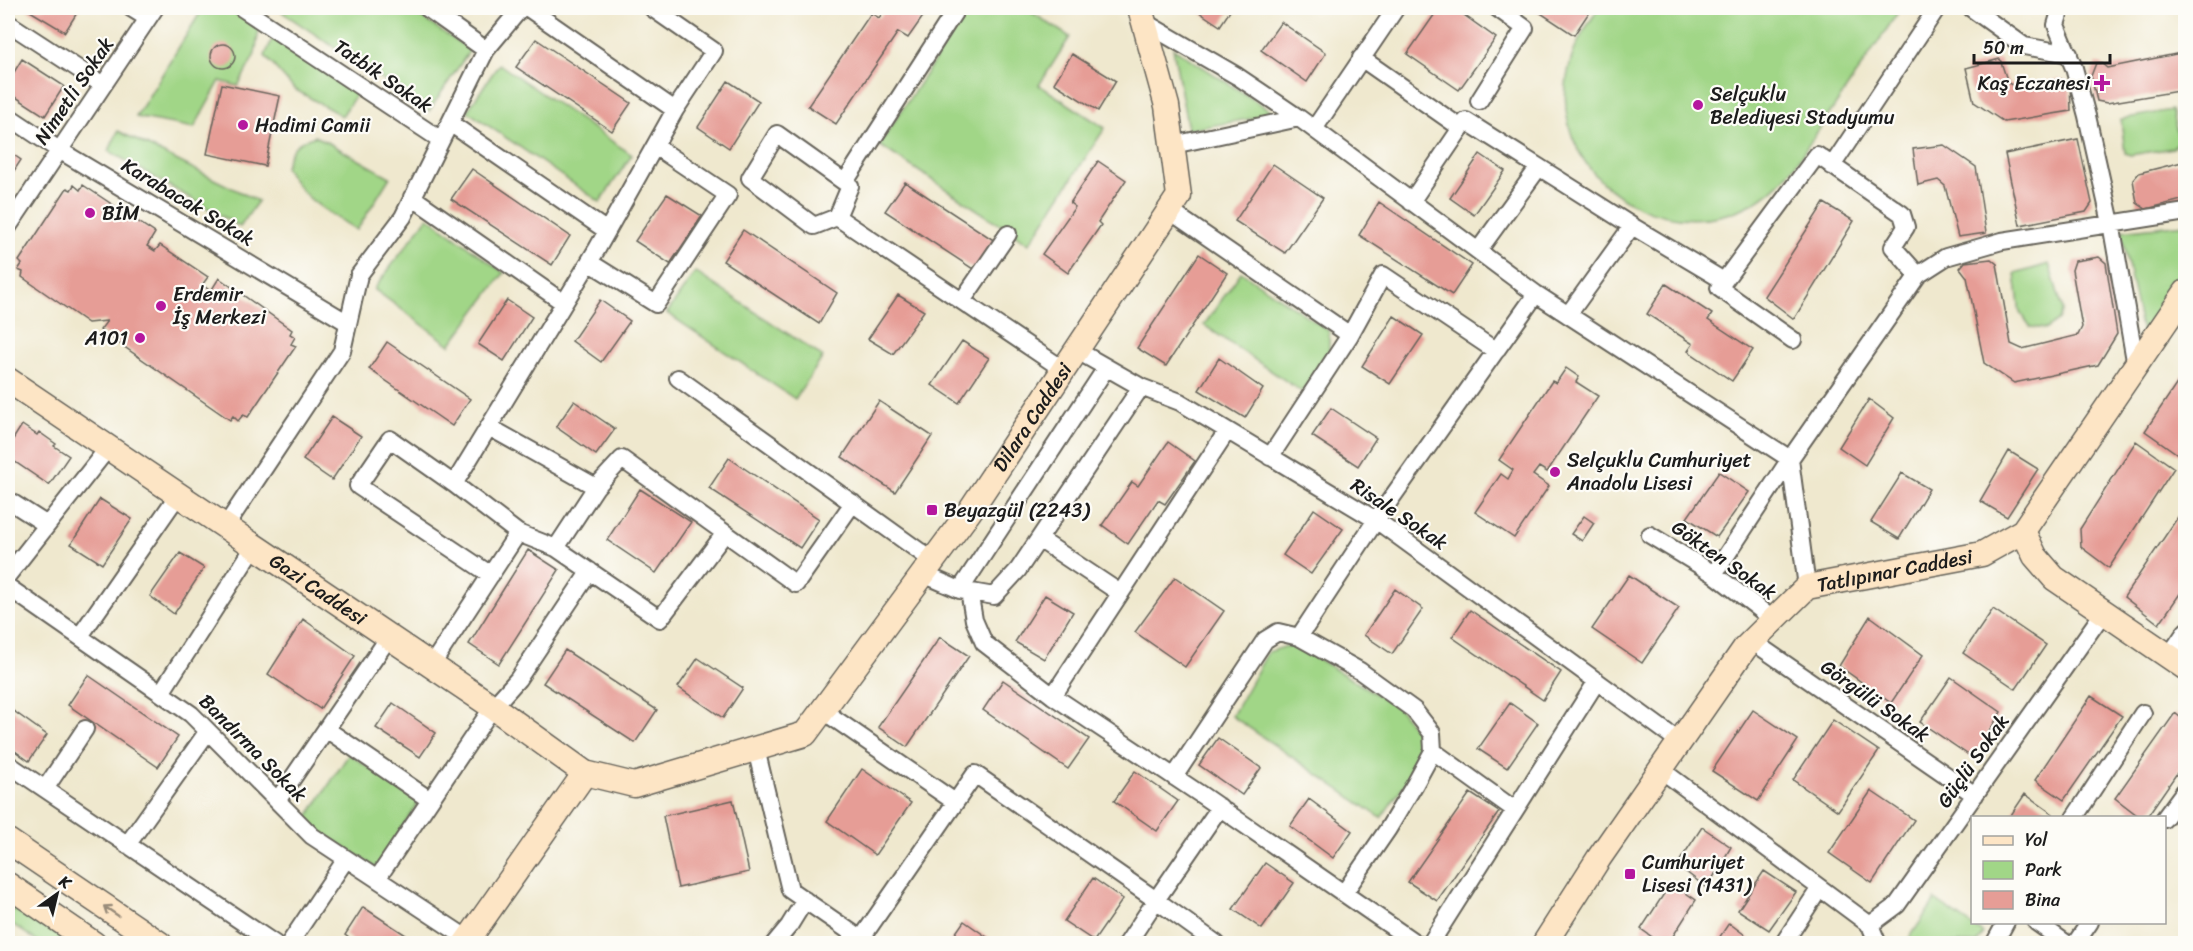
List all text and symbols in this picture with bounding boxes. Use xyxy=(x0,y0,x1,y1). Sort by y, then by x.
scale bar xyxy=(1974,27,2110,65)
street label: Nimetli Sokak xyxy=(25,29,123,152)
street label: Tatbik Sokak xyxy=(326,30,440,123)
text: 50 m xyxy=(1983,32,2024,64)
place label: Kaş Eczanesi xyxy=(1978,66,2091,101)
marker: Kaş Eczanesi xyxy=(2095,76,2109,90)
place label: Selçuklu Belediyesi Stadyumu xyxy=(1710,77,1895,135)
marker: Selçuklu Belediyesi Stadyumu xyxy=(1691,98,1705,112)
place label: Hadimi Camii xyxy=(255,108,371,143)
marker: Hadimi Camii xyxy=(236,118,250,132)
street label: Karabacak Sokak xyxy=(114,148,262,256)
place label: BİM xyxy=(102,196,140,231)
marker: BİM xyxy=(83,206,97,220)
place label: Erdemir İş Merkezi xyxy=(172,277,267,335)
marker: Erdemir İş Merkezi xyxy=(154,299,168,313)
place label: A101 xyxy=(84,321,128,356)
marker: A101 xyxy=(133,331,147,345)
street label: Dilara Caddesi xyxy=(983,355,1082,479)
place label: Selçuklu Cumhuriyet Anadolu Lisesi xyxy=(1566,443,1752,501)
marker: Selçuklu Cumhuriyet Anadolu Lisesi xyxy=(1548,465,1562,479)
street label: Risale Sokak xyxy=(1343,468,1455,560)
place label: Beyazgül (2243) xyxy=(944,493,1090,528)
marker: Beyazgül (2243) xyxy=(925,503,939,517)
street label: Gökten Sokak xyxy=(1664,511,1784,610)
street label: Tatlıpınar Caddesi xyxy=(1814,538,1977,602)
street label: Gazi Caddesi xyxy=(262,543,375,636)
street label: Görgülü Sokak xyxy=(1813,650,1937,752)
street label: Bandırma Sokak xyxy=(190,685,316,811)
street label: Güçlü Sokak xyxy=(1927,706,2019,816)
legend xyxy=(1971,816,2166,924)
text: Yol xyxy=(2025,824,2048,856)
place label: Cumhuriyet Lisesi (1431) xyxy=(1642,845,1752,903)
text: Park xyxy=(2025,854,2062,886)
north arrow xyxy=(27,864,87,924)
text: K xyxy=(52,867,78,897)
marker: Cumhuriyet Lisesi (1431) xyxy=(1623,867,1637,881)
text: Bina xyxy=(2025,884,2061,916)
one-way arrow xyxy=(103,905,120,917)

